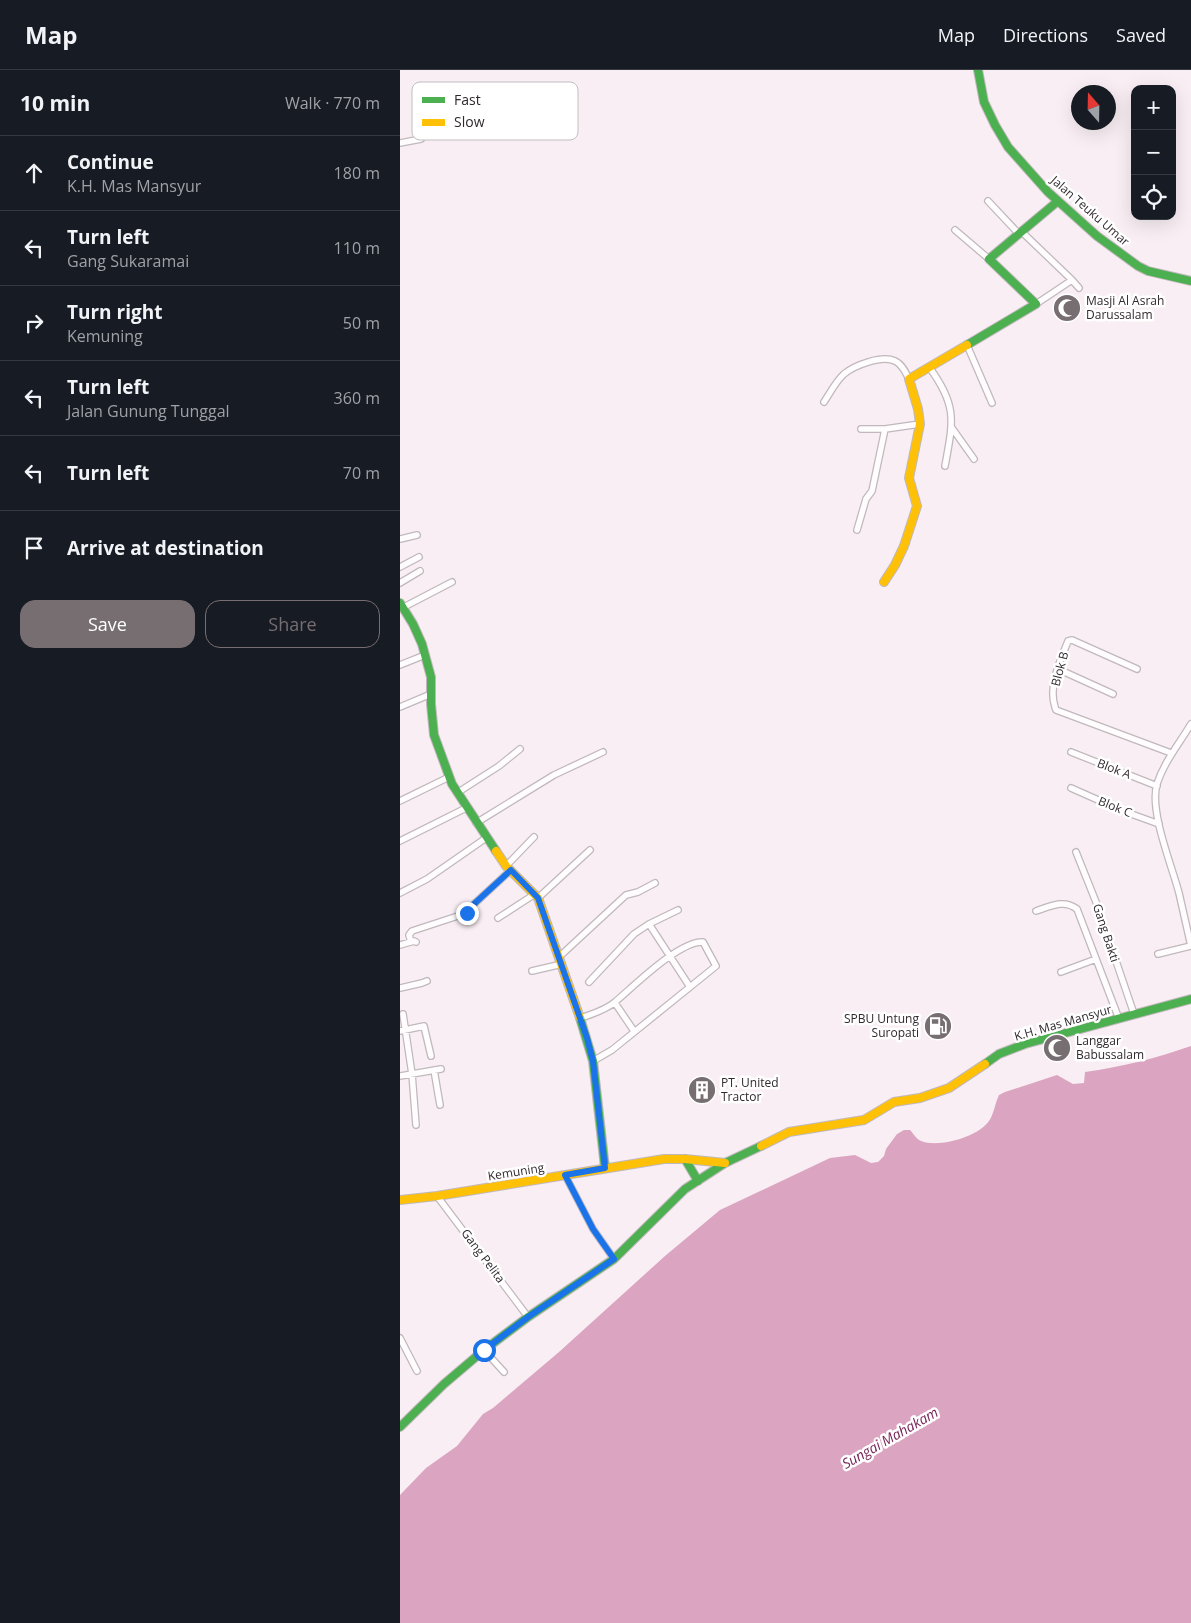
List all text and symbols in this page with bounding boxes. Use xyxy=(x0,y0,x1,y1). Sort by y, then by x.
text: Map xyxy=(25,18,77,51)
text: Map xyxy=(938,23,975,47)
text: Directions xyxy=(1003,23,1088,47)
text: Saved xyxy=(1116,23,1166,47)
legend xyxy=(412,82,578,140)
north arrow xyxy=(1071,85,1116,130)
map controls xyxy=(1131,85,1176,220)
button: + xyxy=(1131,85,1176,130)
text: 10 min xyxy=(20,89,90,117)
text: Fast xyxy=(454,90,481,109)
text: Walk · 770 m xyxy=(285,92,380,114)
text: Slow xyxy=(454,112,485,131)
button: − xyxy=(1131,130,1176,175)
text: Continue xyxy=(67,149,154,175)
icon: ahead xyxy=(20,159,48,187)
text: 180 m xyxy=(334,162,380,184)
street label: Jalan Teuku Umar xyxy=(1047,171,1133,250)
text: K.H. Mas Mansyur xyxy=(67,175,201,197)
button: locate xyxy=(1131,175,1176,220)
text: Turn left xyxy=(67,224,149,250)
icon: left xyxy=(20,234,48,262)
text: 110 m xyxy=(334,237,380,259)
text: Gang Sukaramai xyxy=(67,250,189,272)
place label: Masji Al Asrah Darussalam xyxy=(1086,292,1164,323)
mosque icon: Masji Al Asrah Darussalam xyxy=(1052,293,1082,323)
text: Turn right xyxy=(67,299,162,325)
icon: right xyxy=(20,309,48,337)
text: 50 m xyxy=(343,312,380,334)
text: Kemuning xyxy=(67,325,143,347)
text: Turn left xyxy=(67,374,149,400)
icon: left xyxy=(20,384,48,412)
text: 360 m xyxy=(334,387,380,409)
text: Jalan Gunung Tunggal xyxy=(67,400,230,422)
icon: left xyxy=(20,459,48,487)
text: Turn left xyxy=(67,460,149,486)
text: 70 m xyxy=(343,462,380,484)
icon: arrive xyxy=(20,534,48,562)
text: Arrive at destination xyxy=(67,535,264,561)
button: Save xyxy=(20,600,195,648)
button: Share xyxy=(205,600,380,648)
street label: Blok B xyxy=(1047,649,1072,688)
street label: Blok A xyxy=(1095,754,1134,783)
street label: Blok C xyxy=(1096,792,1135,821)
street label: Gang Bakti xyxy=(1089,901,1124,964)
route end xyxy=(456,902,479,925)
street label: K.H. Mas Mansyur xyxy=(1012,1000,1114,1045)
place label: SPBU Untung Suropati xyxy=(844,1010,919,1041)
fuel station icon: SPBU Untung Suropati xyxy=(923,1011,953,1041)
place label: Langgar Babussalam xyxy=(1076,1032,1144,1063)
mosque icon: Langgar Babussalam xyxy=(1042,1033,1072,1063)
place label: PT. United Tractor xyxy=(721,1074,779,1105)
building icon: PT. United Tractor xyxy=(687,1075,717,1105)
street label: Kemuning xyxy=(487,1159,546,1184)
street label: Gang Pelita xyxy=(458,1225,509,1286)
route start xyxy=(473,1339,496,1362)
water label: Sungai Mahakam xyxy=(838,1402,941,1473)

